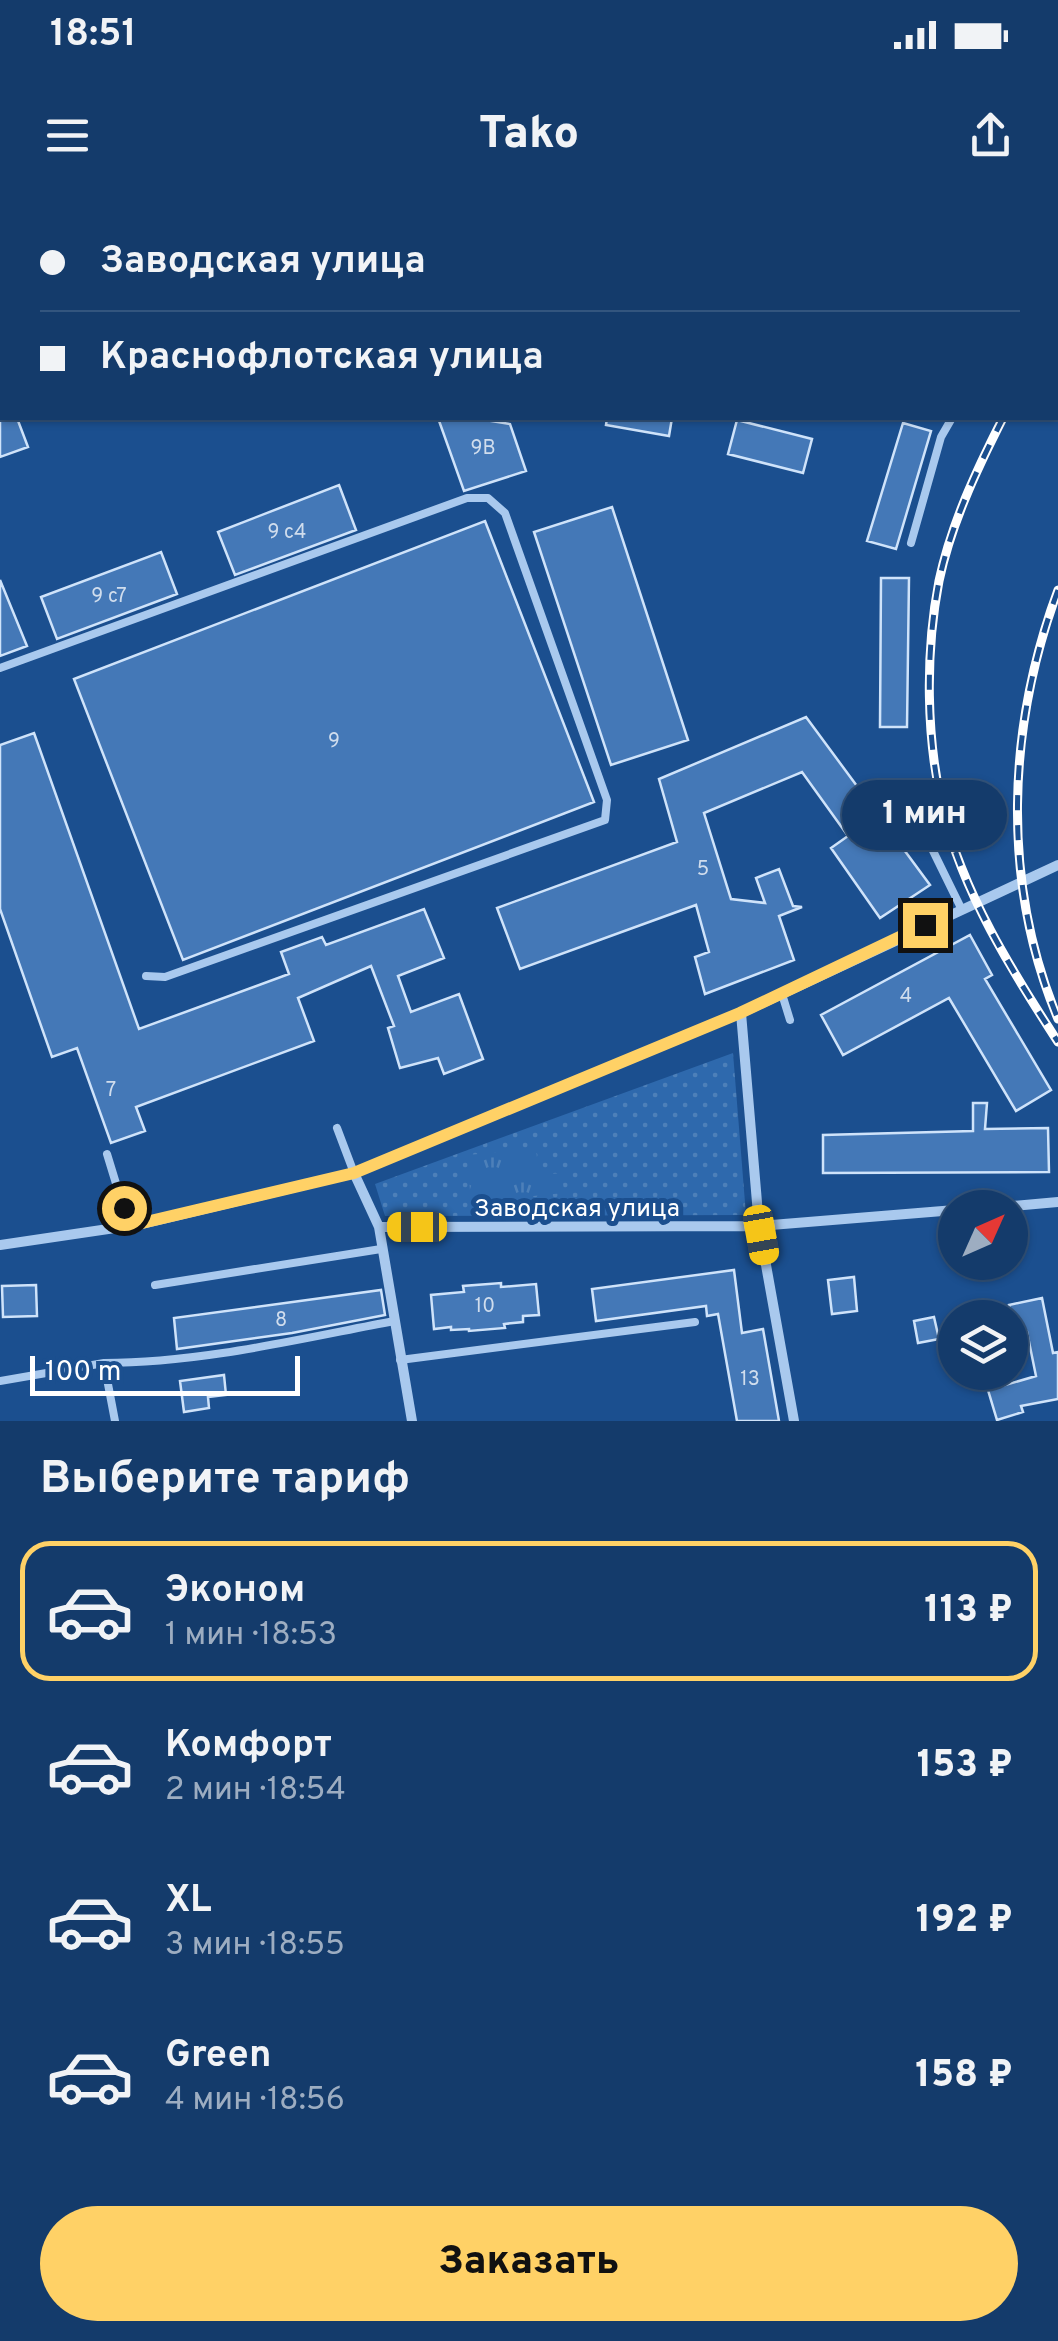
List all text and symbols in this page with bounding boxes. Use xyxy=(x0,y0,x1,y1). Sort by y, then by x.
text: 18:51 xyxy=(50,11,137,60)
text: Tako xyxy=(479,107,579,164)
icon: menu xyxy=(40,108,95,163)
icon: share xyxy=(963,108,1018,163)
text: Заводская улица xyxy=(100,238,426,287)
text: Краснофлотская улица xyxy=(100,334,544,383)
house number: 9В xyxy=(470,436,496,462)
house number: 9 с4 xyxy=(267,520,307,546)
house number: 9 с7 xyxy=(91,584,127,610)
house number: 9 xyxy=(328,729,340,755)
callout: 1 мин xyxy=(842,780,1008,850)
text: 1 мин xyxy=(882,795,967,835)
house number: 5 xyxy=(697,857,709,883)
route end xyxy=(903,903,948,948)
house number: 4 xyxy=(900,984,912,1010)
house number: 7 xyxy=(106,1078,116,1104)
route start xyxy=(102,1186,147,1231)
north arrow xyxy=(938,1190,1028,1280)
map controls xyxy=(938,1190,1028,1390)
street label: Заводская улица xyxy=(474,1194,680,1226)
car xyxy=(741,1203,781,1267)
car xyxy=(387,1212,447,1242)
house number: 10 xyxy=(475,1294,495,1320)
button: layers xyxy=(938,1300,1028,1390)
house number: 8 xyxy=(275,1308,287,1334)
scale bar xyxy=(30,1351,300,1396)
text: 100 m xyxy=(45,1355,121,1391)
house number: 13 xyxy=(740,1367,760,1393)
text: Выберите тариф xyxy=(40,1452,410,1509)
icon: car xyxy=(45,1566,135,1656)
text: Эконом xyxy=(165,1567,305,1616)
text: 113 ₽ xyxy=(924,1587,1013,1636)
text: 1 мин · 18:53 xyxy=(165,1616,337,1656)
icon: car xyxy=(45,1721,135,1811)
text: Комфорт xyxy=(165,1722,332,1771)
text: 153 ₽ xyxy=(917,1742,1013,1791)
text: 2 мин · 18:54 xyxy=(165,1771,346,1811)
icon: car xyxy=(45,1876,135,1966)
text: XL xyxy=(165,1877,212,1926)
text: 192 ₽ xyxy=(916,1897,1013,1946)
text: 3 мин · 18:55 xyxy=(165,1926,345,1966)
icon: car xyxy=(45,2031,135,2121)
text: Green xyxy=(165,2032,271,2081)
text: 158 ₽ xyxy=(915,2052,1013,2101)
text: 4 мин · 18:56 xyxy=(165,2081,345,2121)
button: Заказать xyxy=(40,2206,1018,2321)

